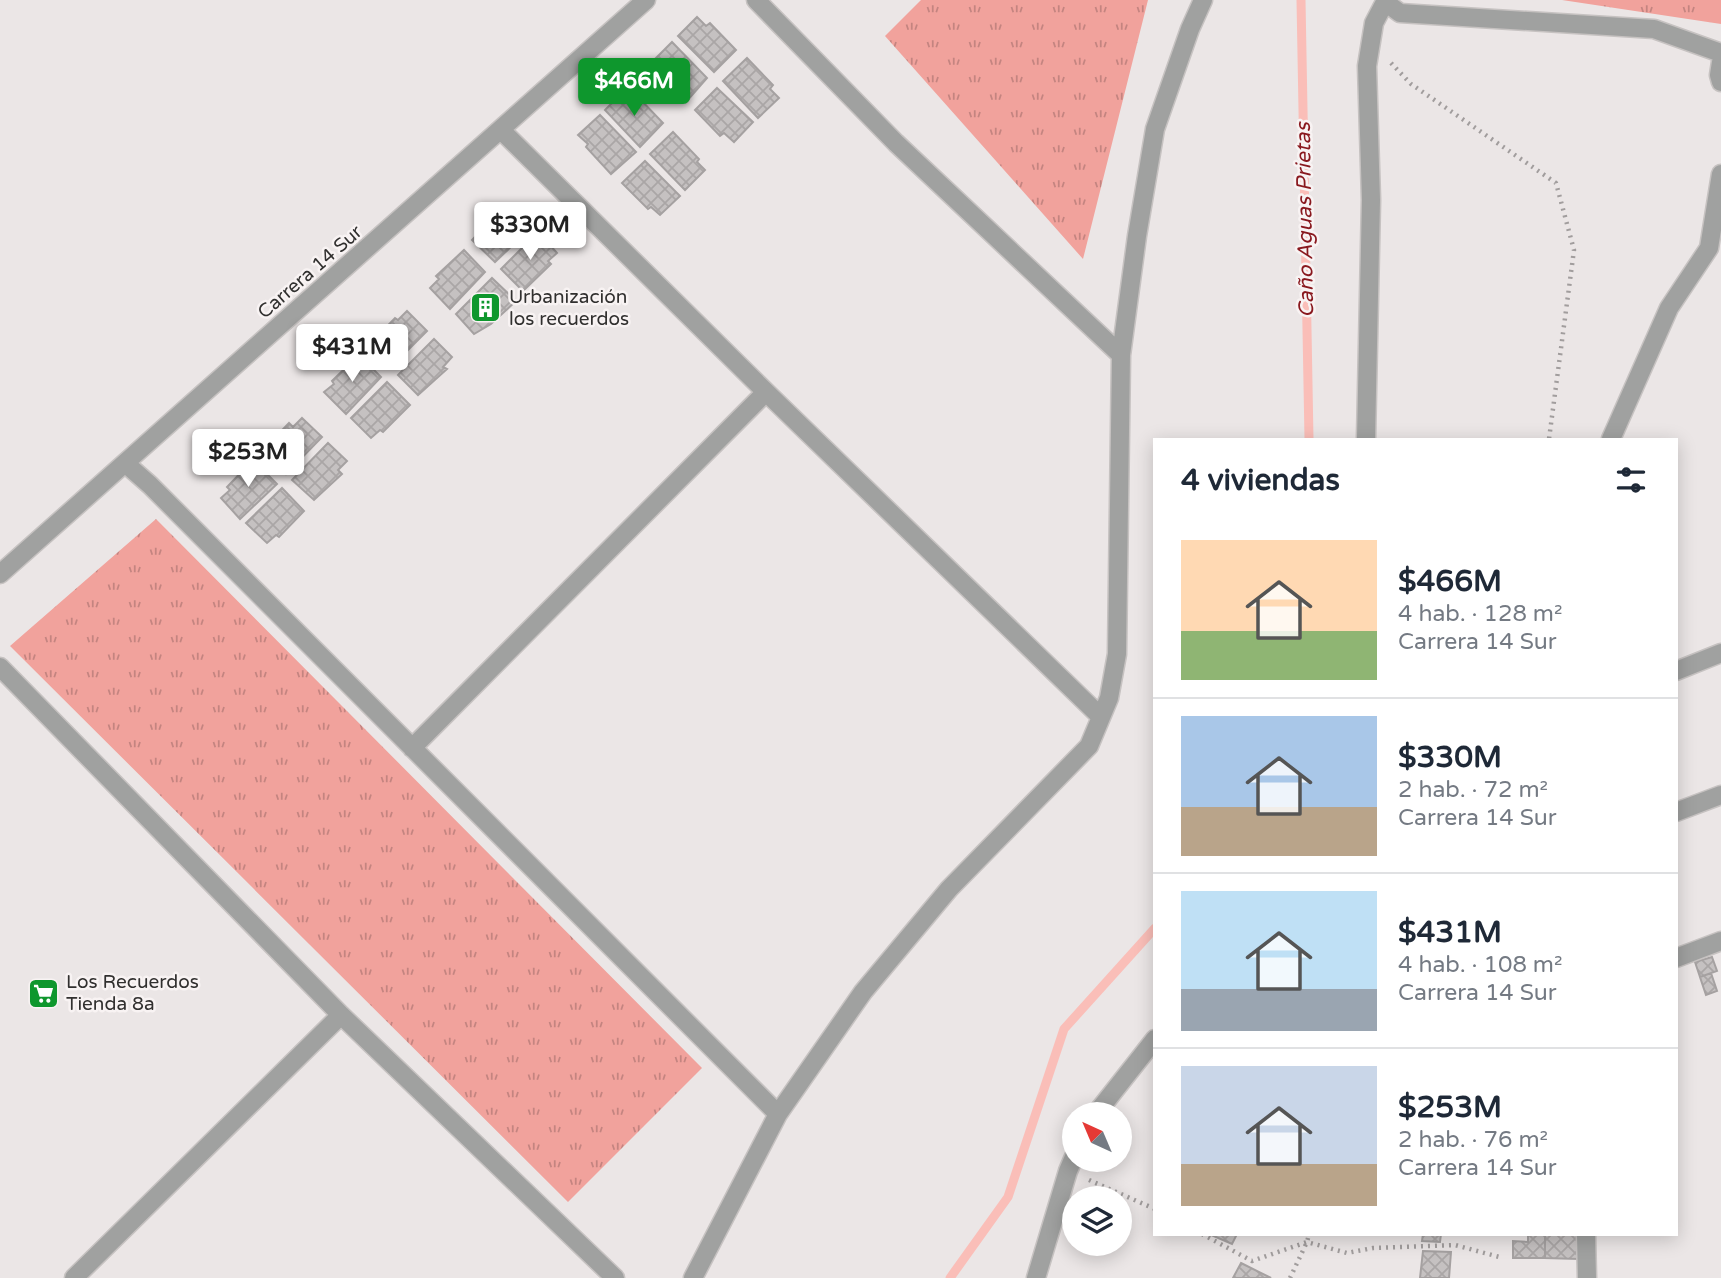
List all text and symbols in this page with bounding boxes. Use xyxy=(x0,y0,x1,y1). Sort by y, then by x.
pin: $466M xyxy=(585,58,683,118)
text: $466M xyxy=(594,67,674,95)
water label: Caño Aguas Prietas xyxy=(1291,120,1319,318)
pin: $330M xyxy=(481,202,579,262)
text: $330M xyxy=(490,211,570,239)
street label: Carrera 14 Sur xyxy=(253,220,367,323)
place label: Urbanización los recuerdos xyxy=(509,286,629,330)
building icon: Urbanización los recuerdos xyxy=(469,291,503,325)
pin: $431M xyxy=(303,324,401,384)
text: $431M xyxy=(312,333,392,361)
pin: $253M xyxy=(199,430,297,489)
text: $253M xyxy=(208,438,288,466)
icon: filters xyxy=(1612,461,1650,499)
text: 4 viviendas xyxy=(1181,462,1340,499)
text: $466M xyxy=(1398,563,1502,600)
icon: home xyxy=(1237,568,1321,652)
text: 4 hab. · 128 m² xyxy=(1398,600,1563,628)
text: Carrera 14 Sur xyxy=(1398,628,1557,656)
text: $330M xyxy=(1398,739,1502,776)
icon: home xyxy=(1237,744,1321,828)
text: 2 hab. · 72 m² xyxy=(1398,776,1548,804)
text: Carrera 14 Sur xyxy=(1398,804,1557,832)
text: $431M xyxy=(1398,914,1502,951)
icon: home xyxy=(1237,919,1321,1003)
text: 4 hab. · 108 m² xyxy=(1398,951,1563,979)
place label: Los Recuerdos Tienda 8a xyxy=(66,971,199,1015)
supermarket icon: Los Recuerdos Tienda 8a xyxy=(26,976,60,1010)
text: Carrera 14 Sur xyxy=(1398,979,1557,1007)
text: $253M xyxy=(1398,1089,1502,1126)
icon: home xyxy=(1237,1094,1321,1178)
north arrow xyxy=(1062,1102,1132,1172)
map controls xyxy=(1062,1102,1132,1256)
text: 2 hab. · 76 m² xyxy=(1398,1126,1548,1154)
text: Carrera 14 Sur xyxy=(1398,1154,1557,1182)
button: layers xyxy=(1062,1186,1132,1256)

